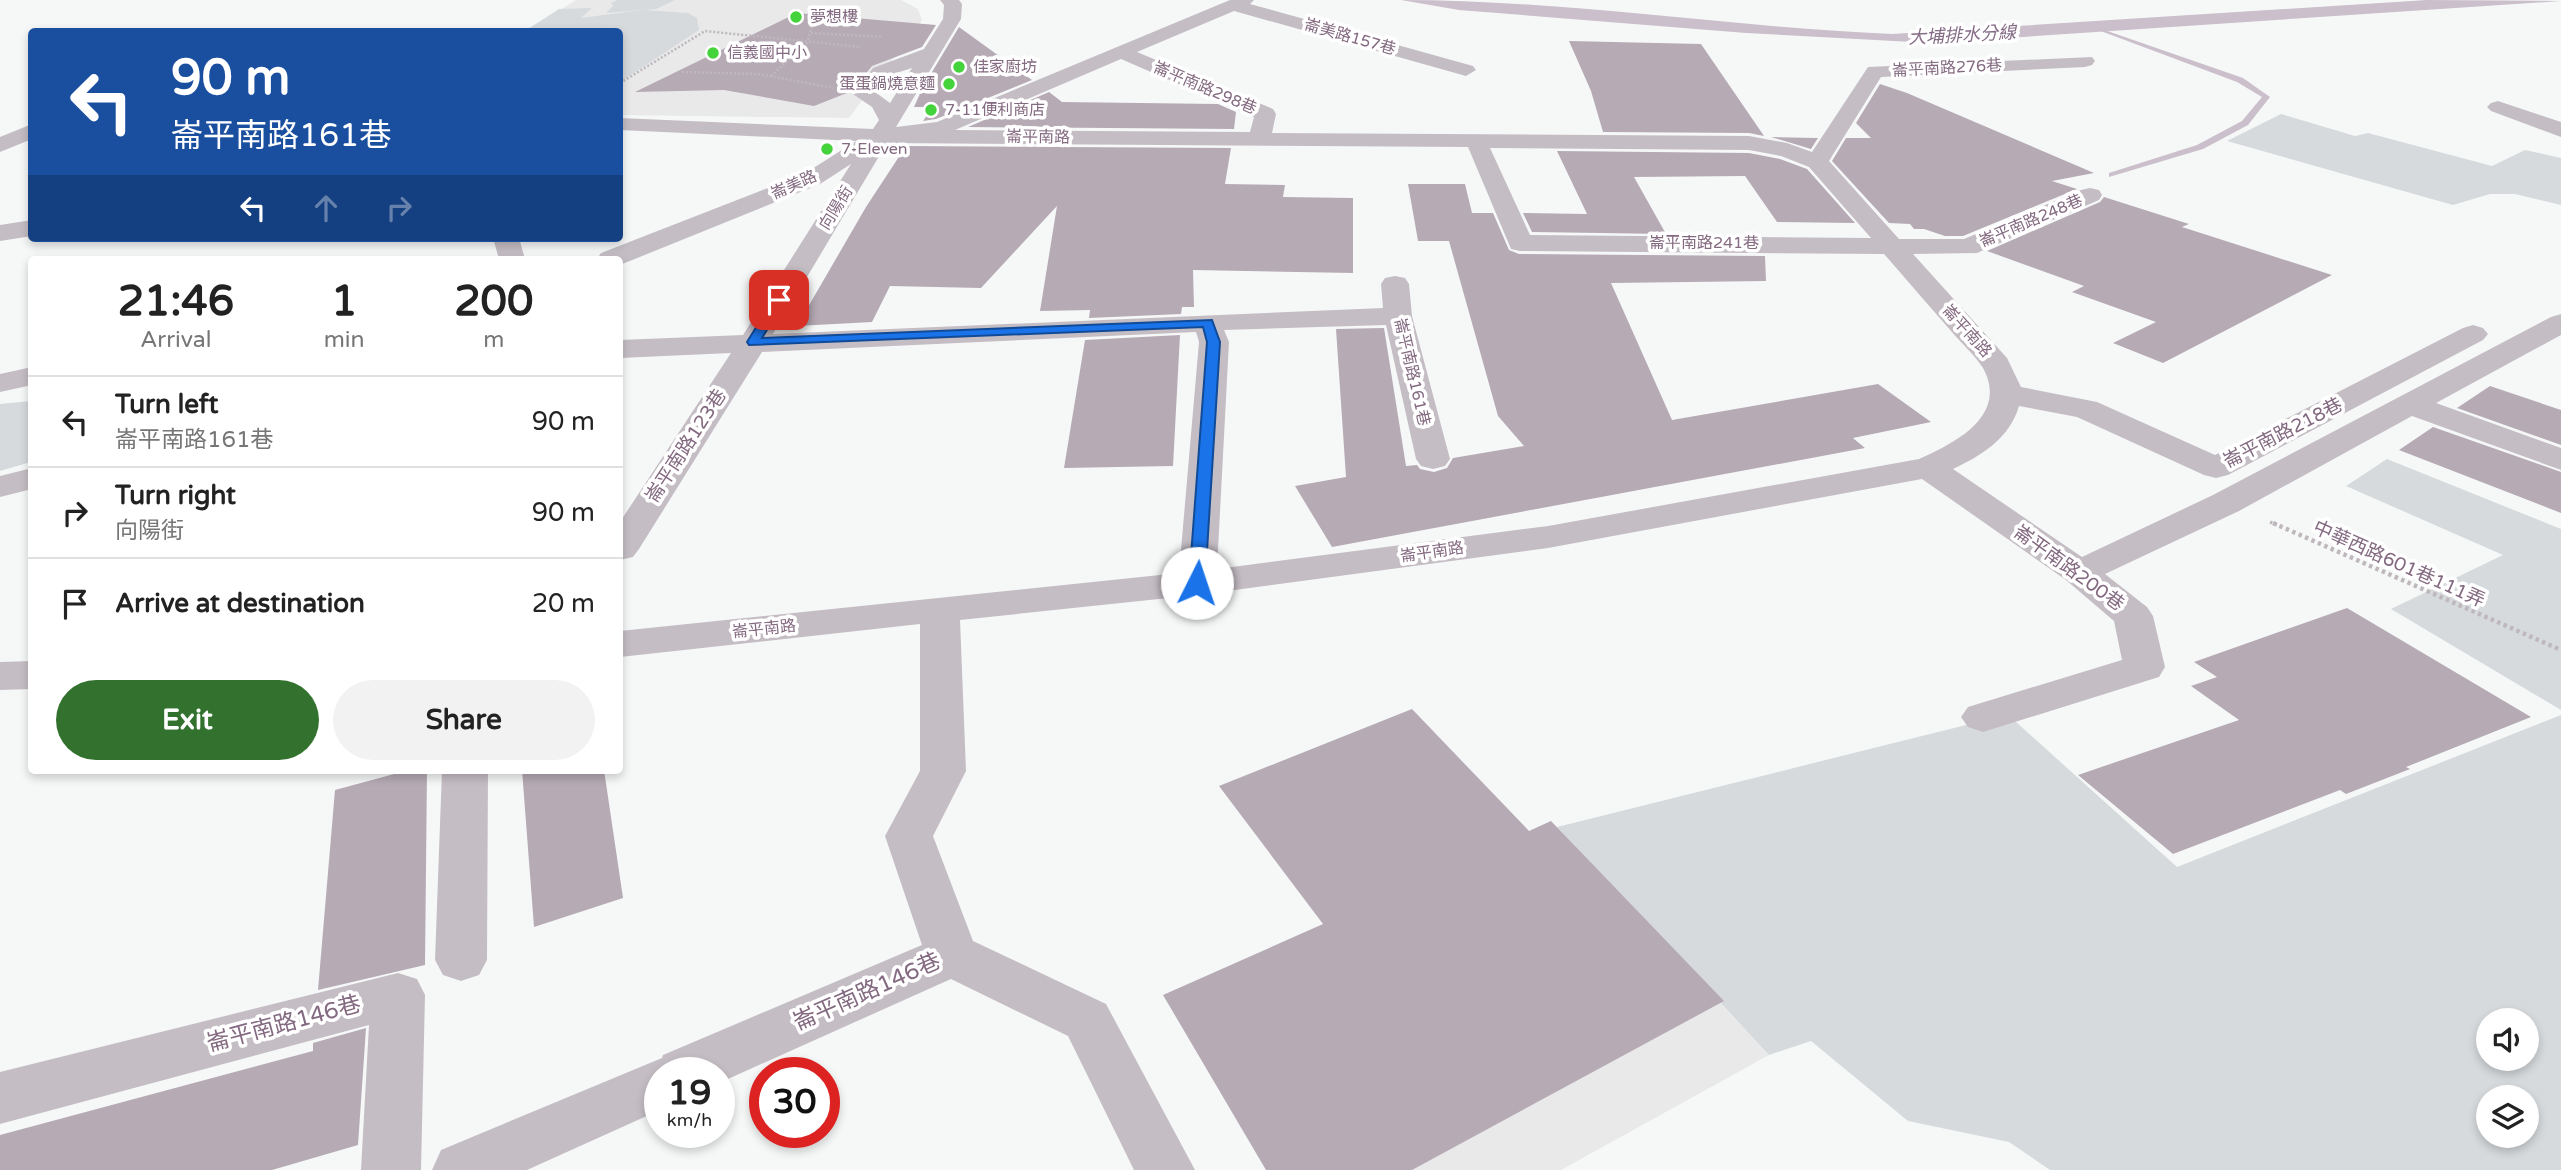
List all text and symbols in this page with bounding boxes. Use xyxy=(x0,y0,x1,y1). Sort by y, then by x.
place label: 夢想樓 xyxy=(810,7,858,27)
marker: 夢想樓 xyxy=(788,9,804,25)
street label: 崙美路157巷 xyxy=(1302,14,1398,60)
water label: 大埔排水分線 xyxy=(1907,21,2018,49)
place label: 信義國中小 xyxy=(727,43,807,63)
marker: 信義國中小 xyxy=(705,45,721,61)
text: 90 m xyxy=(171,49,290,108)
street label: 崙平南路276巷 xyxy=(1891,55,2003,81)
icon: left xyxy=(56,56,147,147)
place label: 佳家廚坊 xyxy=(973,57,1037,77)
street label: 崙平南路298巷 xyxy=(1150,57,1260,119)
marker: 佳家廚坊 xyxy=(951,59,967,75)
place label: 蛋蛋鍋燒意麵 xyxy=(839,74,935,94)
marker: 蛋蛋鍋燒意麵 xyxy=(941,76,957,92)
place label: 7-11便利商店 xyxy=(945,100,1045,120)
marker: 7-11便利商店 xyxy=(923,102,939,118)
text: 崙平南路161巷 xyxy=(171,117,391,155)
street label: 崙平南路 xyxy=(1006,126,1070,148)
place label: 7-Eleven xyxy=(841,139,908,159)
marker: 7-Eleven xyxy=(819,141,835,157)
street label: 崙美路 xyxy=(768,166,820,204)
street label: 向陽街 xyxy=(815,182,857,234)
icon: left xyxy=(234,189,272,227)
icon: ahead xyxy=(307,189,345,227)
icon: right xyxy=(380,189,418,227)
street label: 崙平南路248巷 xyxy=(1976,190,2086,252)
street label: 崙平南路241巷 xyxy=(1649,233,1759,253)
pin xyxy=(749,270,809,330)
text: 21:46 xyxy=(118,276,234,327)
text: 1 xyxy=(331,276,357,327)
text: 200 xyxy=(454,276,533,327)
icon: arrive xyxy=(760,281,798,319)
street label: 崙平南路 xyxy=(1938,301,1996,361)
street label: 崙平南路161巷 xyxy=(1390,316,1434,428)
text: Arrival xyxy=(140,326,211,354)
text: min xyxy=(324,326,365,354)
text: m xyxy=(483,326,504,354)
street label: 崙平南路123巷 xyxy=(641,385,731,507)
text: Turn left xyxy=(115,389,218,420)
street label: 崙平南路218巷 xyxy=(2220,394,2346,472)
icon: left xyxy=(56,403,94,441)
text: 90 m xyxy=(532,406,595,437)
text: 崙平南路161巷 xyxy=(115,426,273,454)
text: Turn right xyxy=(115,480,236,511)
icon: right xyxy=(56,494,94,532)
text: 90 m xyxy=(532,497,595,528)
street label: 中華西路601巷111弄 xyxy=(2310,516,2488,612)
text: 向陽街 xyxy=(115,517,184,545)
street label: 崙平南路200巷 xyxy=(2010,521,2128,615)
street label: 崙平南路 xyxy=(1399,538,1465,566)
position arrow xyxy=(1160,546,1234,620)
icon: arrive xyxy=(56,585,94,623)
text: Arrive at destination xyxy=(115,588,365,619)
text: 20 m xyxy=(532,588,595,619)
street label: 崙平南路 xyxy=(731,616,797,642)
button: Exit xyxy=(56,680,319,760)
button: Share xyxy=(333,680,595,760)
street label: 崙平南路146巷 xyxy=(789,947,945,1037)
street label: 崙平南路146巷 xyxy=(204,990,364,1058)
map controls xyxy=(2476,1008,2539,1148)
button: sound xyxy=(2476,1008,2539,1071)
speed limit sign: 30 xyxy=(749,1057,840,1148)
text: 19 xyxy=(668,1072,711,1114)
button: layers xyxy=(2476,1085,2539,1148)
text: km/h xyxy=(667,1109,712,1131)

